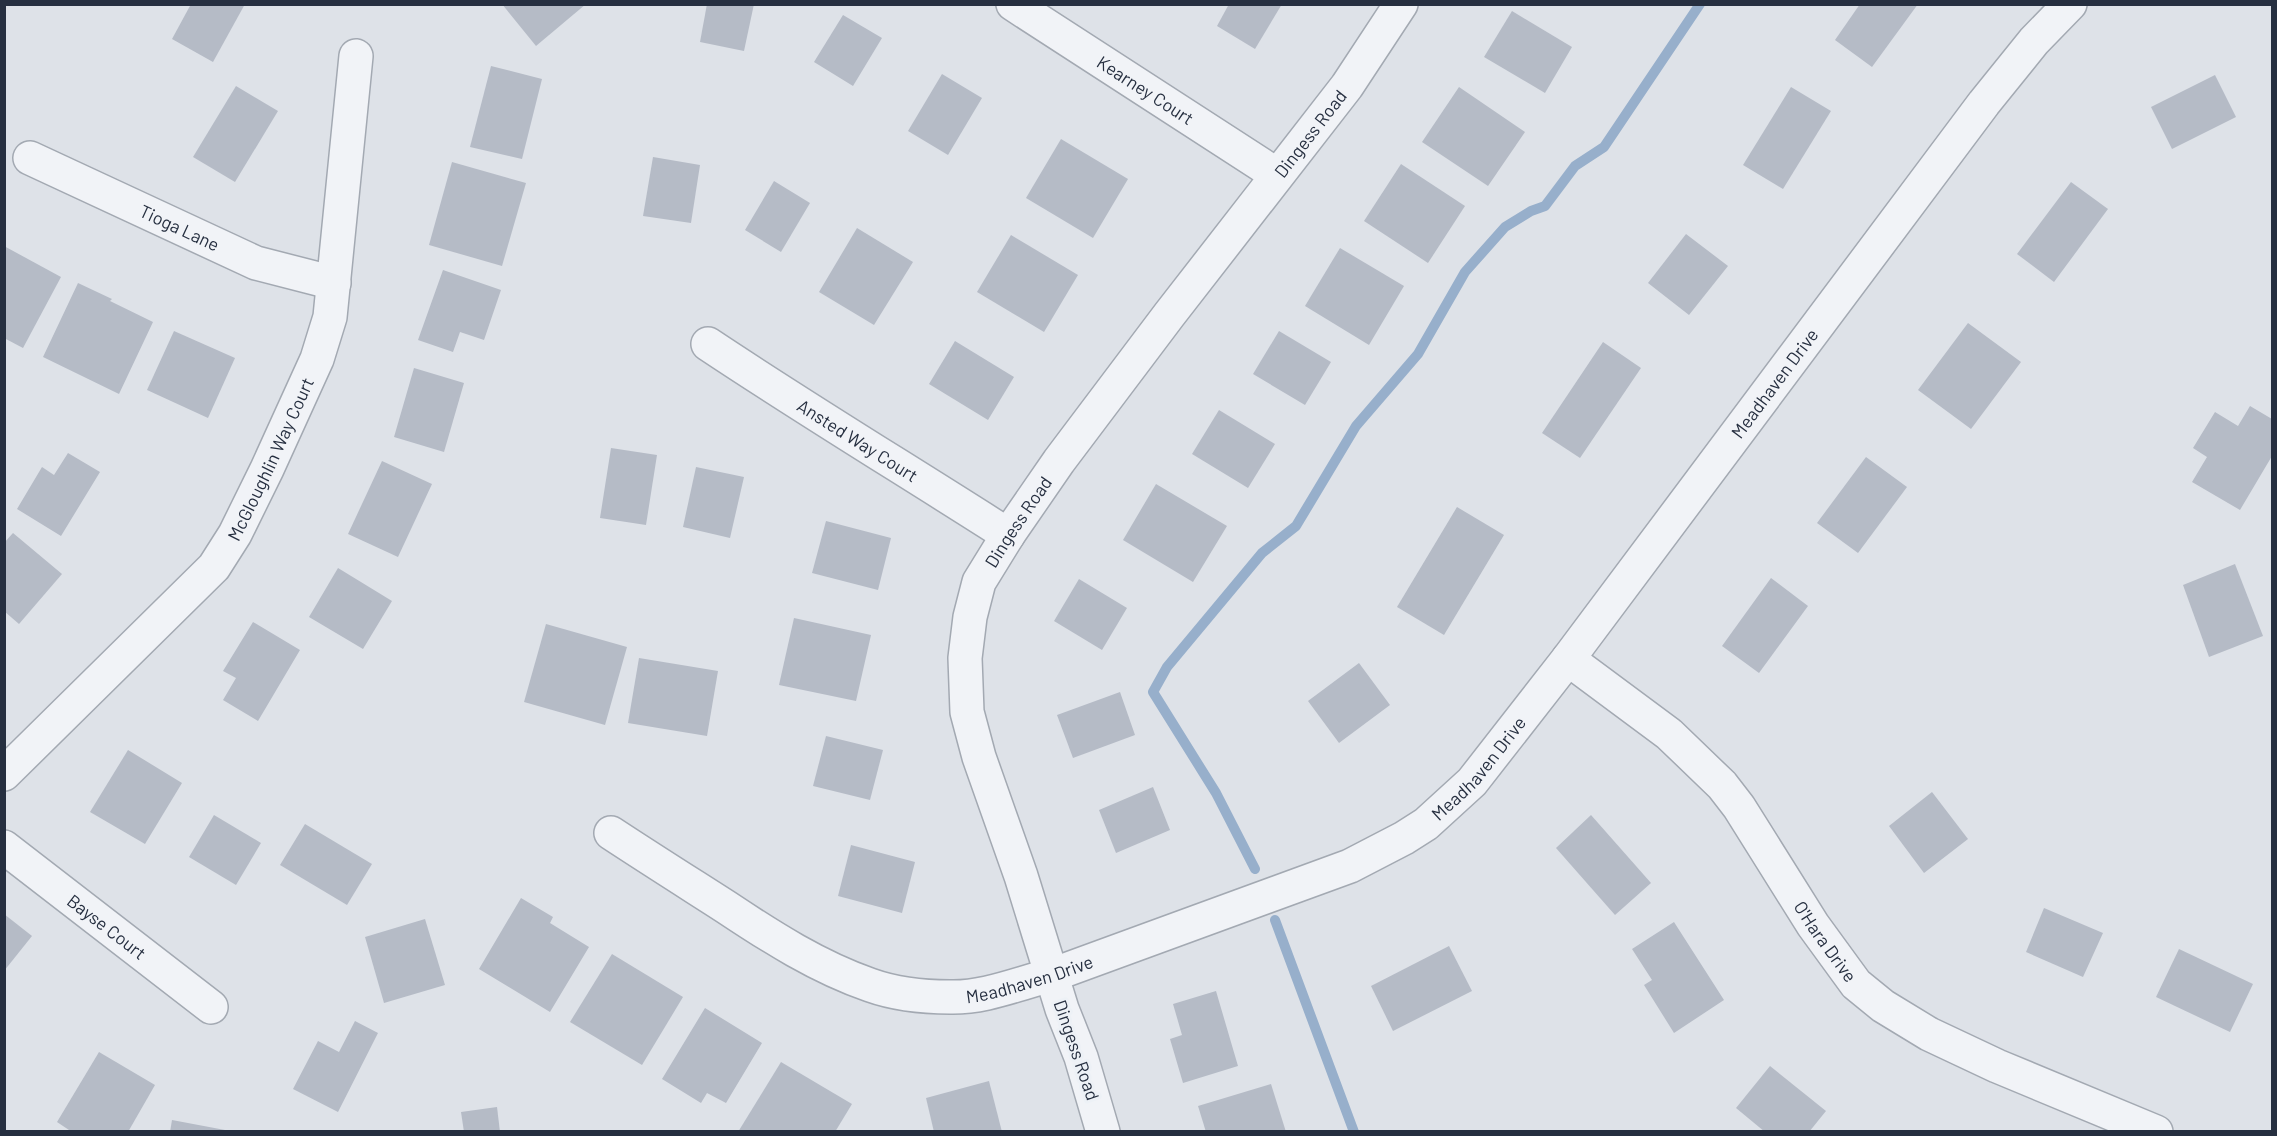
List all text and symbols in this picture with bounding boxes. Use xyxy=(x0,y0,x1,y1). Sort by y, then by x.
street label: Kearney Court xyxy=(1093,51,1198,129)
street label: Dingess Road xyxy=(1269,85,1351,182)
street label: Tioga Lane xyxy=(136,200,223,256)
street label: Meadhaven Drive xyxy=(1726,324,1823,442)
street label: McGloughlin Way Court xyxy=(222,374,318,544)
street label: Ansted Way Court xyxy=(793,394,922,486)
street label: Dingess Road xyxy=(980,472,1056,571)
street label: Meadhaven Drive xyxy=(1427,712,1530,825)
street label: Bayse Court xyxy=(63,889,151,964)
street label: O'Hara Drive xyxy=(1790,897,1862,986)
street label: Meadhaven Drive xyxy=(964,950,1096,1007)
street label: Dingess Road xyxy=(1050,997,1104,1103)

